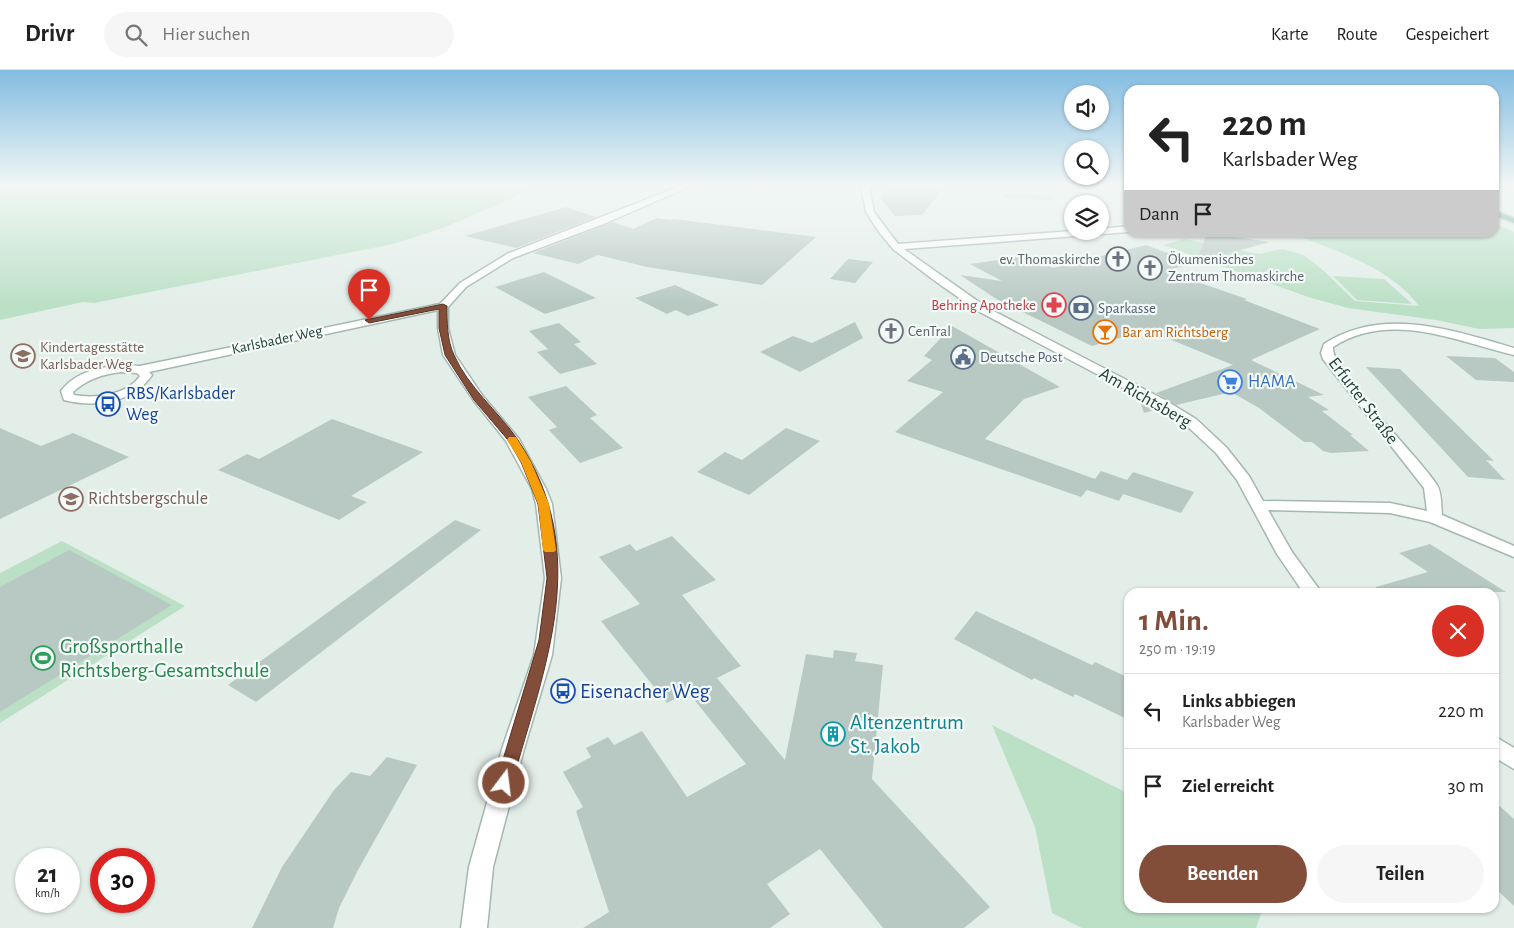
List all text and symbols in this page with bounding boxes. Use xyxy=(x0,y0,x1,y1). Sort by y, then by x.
search box xyxy=(104,12,454,57)
icon: search xyxy=(122,21,150,49)
text: Drivr xyxy=(25,22,74,46)
text: Hier suchen xyxy=(162,25,250,44)
text: Karte xyxy=(1271,26,1308,44)
text: Route xyxy=(1336,26,1378,44)
text: Gespeichert xyxy=(1406,26,1489,44)
map controls xyxy=(1064,85,1109,240)
button: sound xyxy=(1064,85,1109,130)
icon: left xyxy=(1139,105,1204,170)
text: 220 m xyxy=(1222,107,1307,142)
button: search xyxy=(1064,140,1109,185)
text: Karlsbader Weg xyxy=(1222,148,1358,170)
button: layers xyxy=(1064,195,1109,240)
icon: arrive xyxy=(1189,200,1217,228)
text: Dann xyxy=(1139,205,1179,224)
church icon: ev. Thomaskirche xyxy=(1105,246,1131,272)
place label: Ökumenisches Zentrum Thomaskirche xyxy=(1168,250,1304,284)
place label: ev. Thomaskirche xyxy=(999,252,1100,267)
church icon: Ökumenisches Zentrum Thomaskirche xyxy=(1137,255,1163,281)
pin xyxy=(348,269,390,320)
icon: arrive xyxy=(355,276,383,304)
pharmacy icon: Behring Apotheke xyxy=(1041,292,1067,318)
bank icon: Sparkasse xyxy=(1068,295,1094,321)
place label: Behring Apotheke xyxy=(931,298,1036,313)
place label: Sparkasse xyxy=(1098,301,1156,316)
church icon: CenTral xyxy=(878,318,904,344)
bar icon: Bar am Richtsberg xyxy=(1092,319,1118,345)
street label: Karlsbader Weg xyxy=(230,323,324,357)
place label: CenTral xyxy=(908,324,951,339)
place label: Bar am Richtsberg xyxy=(1122,325,1229,340)
place label: Kindertagesstätte Karlsbader Weg xyxy=(40,340,144,372)
school or university icon: Kindertagesstätte Karlsbader Weg xyxy=(10,343,36,369)
public building icon: Deutsche Post xyxy=(950,344,976,370)
place label: Deutsche Post xyxy=(980,350,1063,365)
street label: Erfurter Straße xyxy=(1325,354,1401,448)
street label: Am Richtsberg xyxy=(1096,365,1194,432)
supermarket icon: HAMA xyxy=(1217,369,1243,395)
place label: HAMA xyxy=(1248,373,1296,391)
place label: RBS/Karlsbader Weg xyxy=(126,385,235,424)
bus stop icon: RBS/Karlsbader Weg xyxy=(95,391,121,417)
school or university icon: Richtsbergschule xyxy=(58,486,84,512)
place label: Richtsbergschule xyxy=(88,490,208,508)
button: close xyxy=(1432,605,1484,657)
text: 1 Min. xyxy=(1139,606,1209,636)
place label: Großsporthalle Richtsberg-Gesamtschule xyxy=(60,636,269,681)
text: 250 m · 19:19 xyxy=(1139,641,1216,657)
sports icon: Großsporthalle Richtsberg-Gesamtschule xyxy=(30,645,56,671)
bus stop icon: Eisenacher Weg xyxy=(550,678,576,704)
place label: Eisenacher Weg xyxy=(580,681,710,702)
text: Links abbiegen xyxy=(1182,692,1296,711)
icon: left xyxy=(1139,697,1167,725)
text: 220 m xyxy=(1438,702,1484,721)
place label: Altenzentrum St. Jakob xyxy=(850,712,964,757)
text: Karlsbader Weg xyxy=(1182,714,1281,730)
building icon: Altenzentrum St. Jakob xyxy=(820,721,846,747)
position arrow xyxy=(477,756,529,808)
icon: arrive xyxy=(1139,772,1167,800)
text: Ziel erreicht xyxy=(1182,777,1274,796)
text: 30 m xyxy=(1448,777,1484,796)
button: Beenden xyxy=(1139,845,1307,903)
button: Teilen xyxy=(1317,845,1484,903)
speed limit sign: 30 xyxy=(90,848,155,913)
text: 21 xyxy=(37,862,58,887)
text: km/h xyxy=(35,887,60,899)

